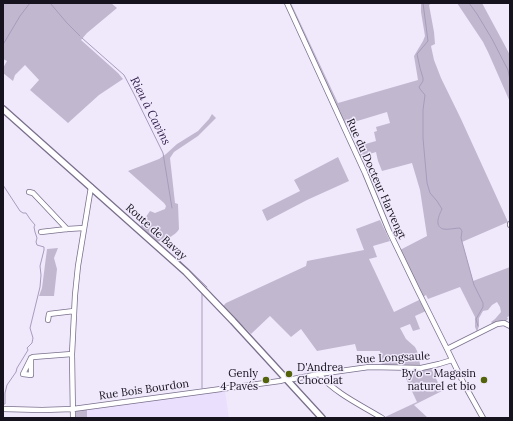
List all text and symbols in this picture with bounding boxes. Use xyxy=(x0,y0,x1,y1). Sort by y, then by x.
water label: Rieu à Cavins xyxy=(127,74,173,148)
street label: Rue du Docteur Harvengt xyxy=(343,117,409,241)
street label: Route de Bavay xyxy=(123,201,189,263)
street label: Rue Longsaule xyxy=(356,349,430,367)
place label: D'Andrea Chocolat xyxy=(297,361,343,387)
place label: Genly 4 Pavés xyxy=(220,367,258,393)
place label: By'o - Magasin naturel et bio xyxy=(401,367,476,393)
marker: D'Andrea Chocolat xyxy=(284,369,294,379)
marker: Genly 4 Pavés xyxy=(261,375,271,385)
marker: By'o - Magasin naturel et bio xyxy=(479,375,489,385)
street label: Rue Bois Bourdon xyxy=(98,377,190,403)

